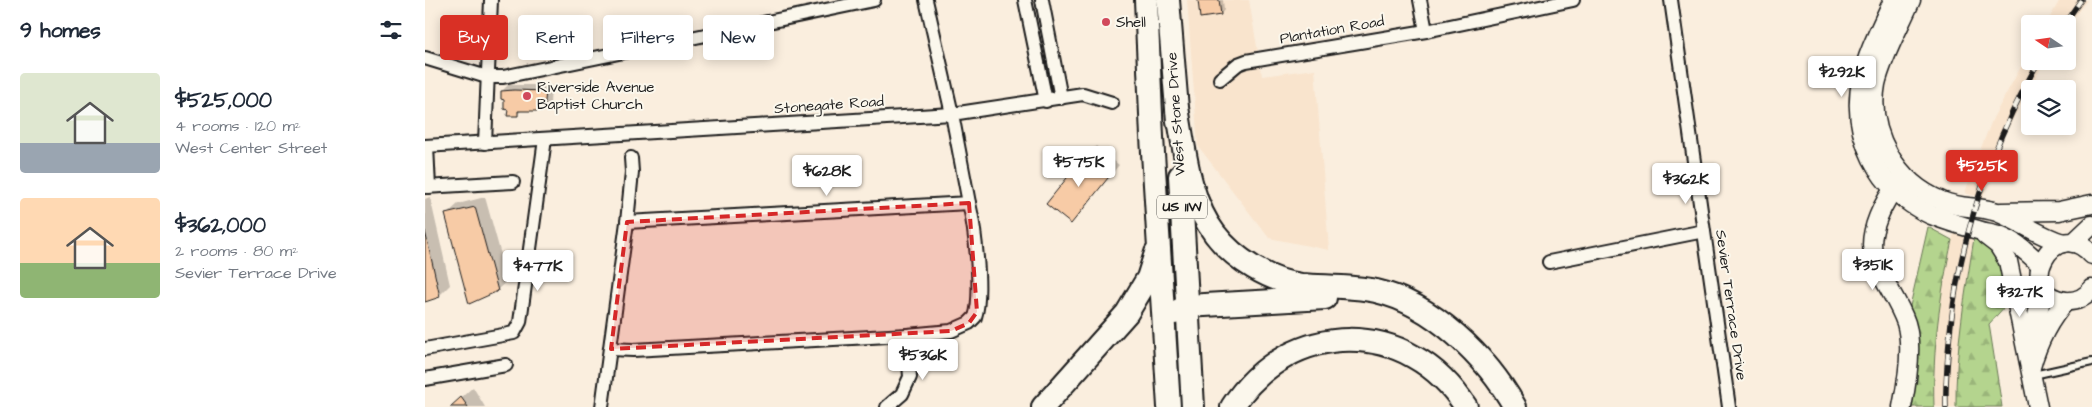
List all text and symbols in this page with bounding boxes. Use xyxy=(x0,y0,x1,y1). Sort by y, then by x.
street label: Plantation Road xyxy=(1278,10,1386,49)
place label: Shell xyxy=(1116,12,1146,33)
chip: Buy xyxy=(440,15,508,60)
chip: Rent xyxy=(518,15,593,60)
chip: Filters xyxy=(603,15,693,60)
chip: New xyxy=(703,15,774,60)
north arrow xyxy=(2021,15,2076,70)
map controls xyxy=(2021,15,2076,135)
text: 9 homes xyxy=(20,16,101,45)
icon: filters xyxy=(377,16,405,44)
marker: Shell xyxy=(1100,16,1112,28)
street label: West Stone Drive xyxy=(1161,52,1191,176)
pin: $292K xyxy=(1807,56,1877,98)
text: $292K xyxy=(1819,61,1865,83)
place label: Riverside Avenue Baptist Church xyxy=(537,77,654,115)
button: layers xyxy=(2021,80,2076,135)
text: $525,000 xyxy=(175,86,272,115)
marker: Riverside Avenue Baptist Church xyxy=(521,90,533,102)
street label: Stonegate Road xyxy=(774,91,885,120)
icon: home xyxy=(60,93,120,153)
text: 4 rooms · 120 m² xyxy=(175,115,301,137)
text: West Center Street xyxy=(175,137,327,159)
pin: $575K xyxy=(1044,146,1114,188)
pin: $525K xyxy=(1947,150,2017,192)
text: $575K xyxy=(1053,151,1105,173)
pin: $628K xyxy=(792,154,862,197)
text: $525K xyxy=(1957,155,2007,177)
text: $628K xyxy=(803,160,851,182)
pin: $362K xyxy=(1651,162,1721,205)
text: $362K xyxy=(1663,168,1709,190)
road number: US 11W xyxy=(1157,196,1207,218)
text: $362,000 xyxy=(175,211,266,240)
icon: home xyxy=(60,218,120,278)
street label: Sevier Terrace Drive xyxy=(1710,228,1752,382)
text: 2 rooms · 80 m² xyxy=(175,240,298,262)
pin: $351K xyxy=(1838,248,1908,291)
pin: $477K xyxy=(503,250,573,292)
text: $351K xyxy=(1853,254,1893,276)
text: $477K xyxy=(513,255,563,277)
text: Sevier Terrace Drive xyxy=(175,262,337,284)
pin: $327K xyxy=(1985,276,2055,318)
text: $327K xyxy=(1997,281,2043,303)
pin: $536K xyxy=(888,338,958,381)
text: $536K xyxy=(899,344,947,366)

